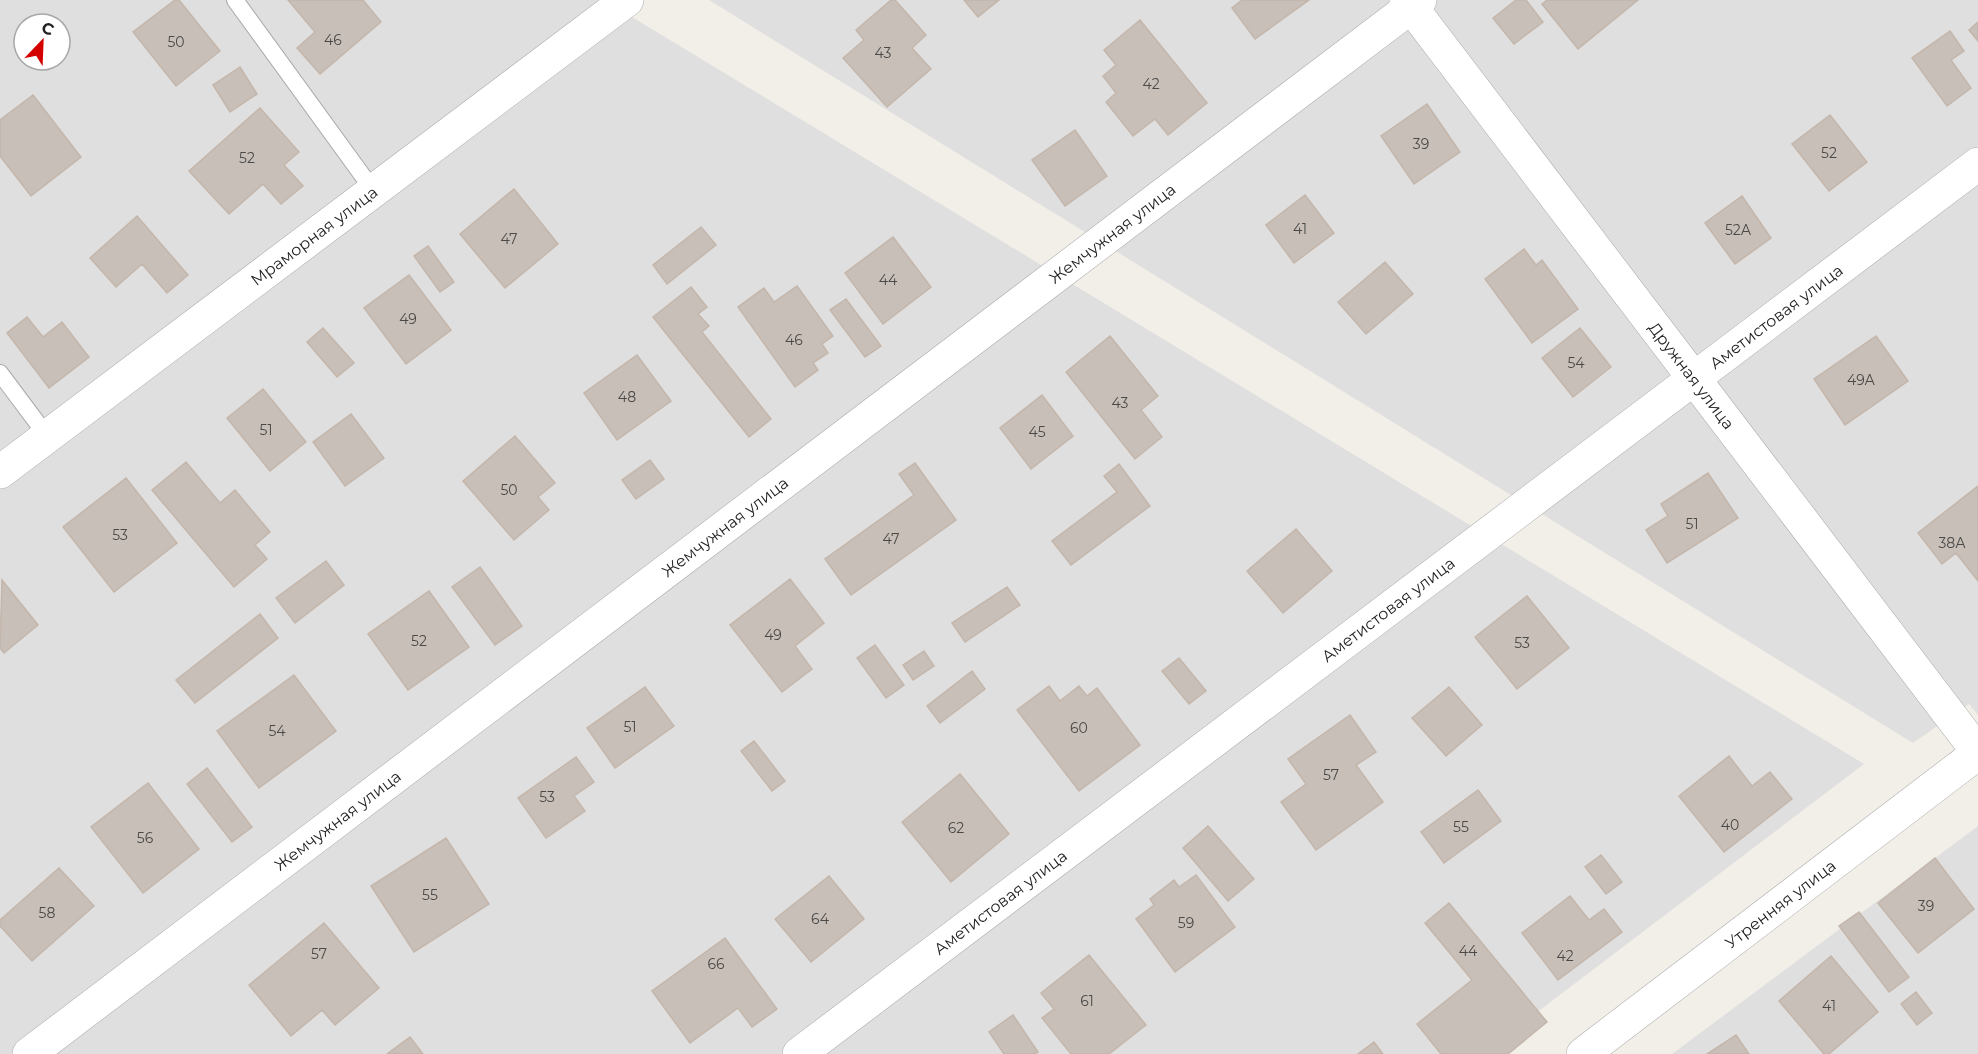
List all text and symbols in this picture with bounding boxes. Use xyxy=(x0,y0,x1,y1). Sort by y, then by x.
north arrow xyxy=(12,12,72,72)
text: С xyxy=(39,18,57,40)
house number: 46 xyxy=(324,31,342,49)
house number: 50 xyxy=(167,33,185,51)
house number: 43 xyxy=(875,44,892,62)
house number: 42 xyxy=(1142,75,1160,93)
house number: 39 xyxy=(1413,135,1429,153)
house number: 52 xyxy=(1821,144,1837,162)
house number: 52 xyxy=(239,149,255,167)
street label: Жемчужная улица xyxy=(1045,179,1179,287)
street label: Мраморная улица xyxy=(247,182,381,289)
house number: 41 xyxy=(1293,220,1307,238)
house number: 52А xyxy=(1725,221,1752,239)
house number: 47 xyxy=(501,230,517,248)
street label: Аметистовая улица xyxy=(1706,260,1846,373)
house number: 44 xyxy=(879,271,898,289)
house number: 49 xyxy=(399,310,417,328)
street label: Дружная улица xyxy=(1645,318,1738,433)
house number: 46 xyxy=(785,331,803,349)
house number: 54 xyxy=(1567,354,1585,372)
house number: 49А xyxy=(1847,371,1876,389)
house number: 48 xyxy=(618,388,636,406)
house number: 43 xyxy=(1112,394,1129,412)
house number: 51 xyxy=(260,421,272,439)
house number: 45 xyxy=(1028,423,1046,441)
street label: Жемчужная улица xyxy=(658,473,792,581)
house number: 50 xyxy=(500,481,518,499)
house number: 51 xyxy=(1686,515,1698,533)
house number: 53 xyxy=(112,526,128,544)
house number: 47 xyxy=(883,530,899,548)
house number: 38А xyxy=(1938,534,1966,552)
street label: Аметистовая улица xyxy=(1318,553,1458,666)
house number: 49 xyxy=(764,626,782,644)
house number: 52 xyxy=(411,632,427,650)
house number: 53 xyxy=(1514,634,1530,652)
house number: 51 xyxy=(624,718,636,736)
house number: 60 xyxy=(1070,719,1088,737)
house number: 54 xyxy=(268,722,286,740)
street label: Жемчужная улица xyxy=(270,766,404,874)
house number: 57 xyxy=(1323,766,1339,784)
house number: 53 xyxy=(539,788,555,806)
house number: 40 xyxy=(1721,816,1739,834)
house number: 55 xyxy=(1453,818,1469,836)
house number: 62 xyxy=(948,819,964,837)
house number: 56 xyxy=(137,829,154,847)
street label: Аметистовая улица xyxy=(930,846,1070,959)
street label: Утренняя улица xyxy=(1721,855,1839,952)
house number: 55 xyxy=(422,886,438,904)
house number: 39 xyxy=(1918,897,1934,915)
house number: 58 xyxy=(39,904,55,922)
house number: 64 xyxy=(811,910,830,928)
house number: 59 xyxy=(1178,914,1194,932)
house number: 44 xyxy=(1459,942,1478,960)
house number: 57 xyxy=(311,945,327,963)
house number: 42 xyxy=(1556,947,1574,965)
house number: 66 xyxy=(707,955,725,973)
house number: 61 xyxy=(1080,992,1094,1010)
house number: 41 xyxy=(1822,997,1836,1015)

